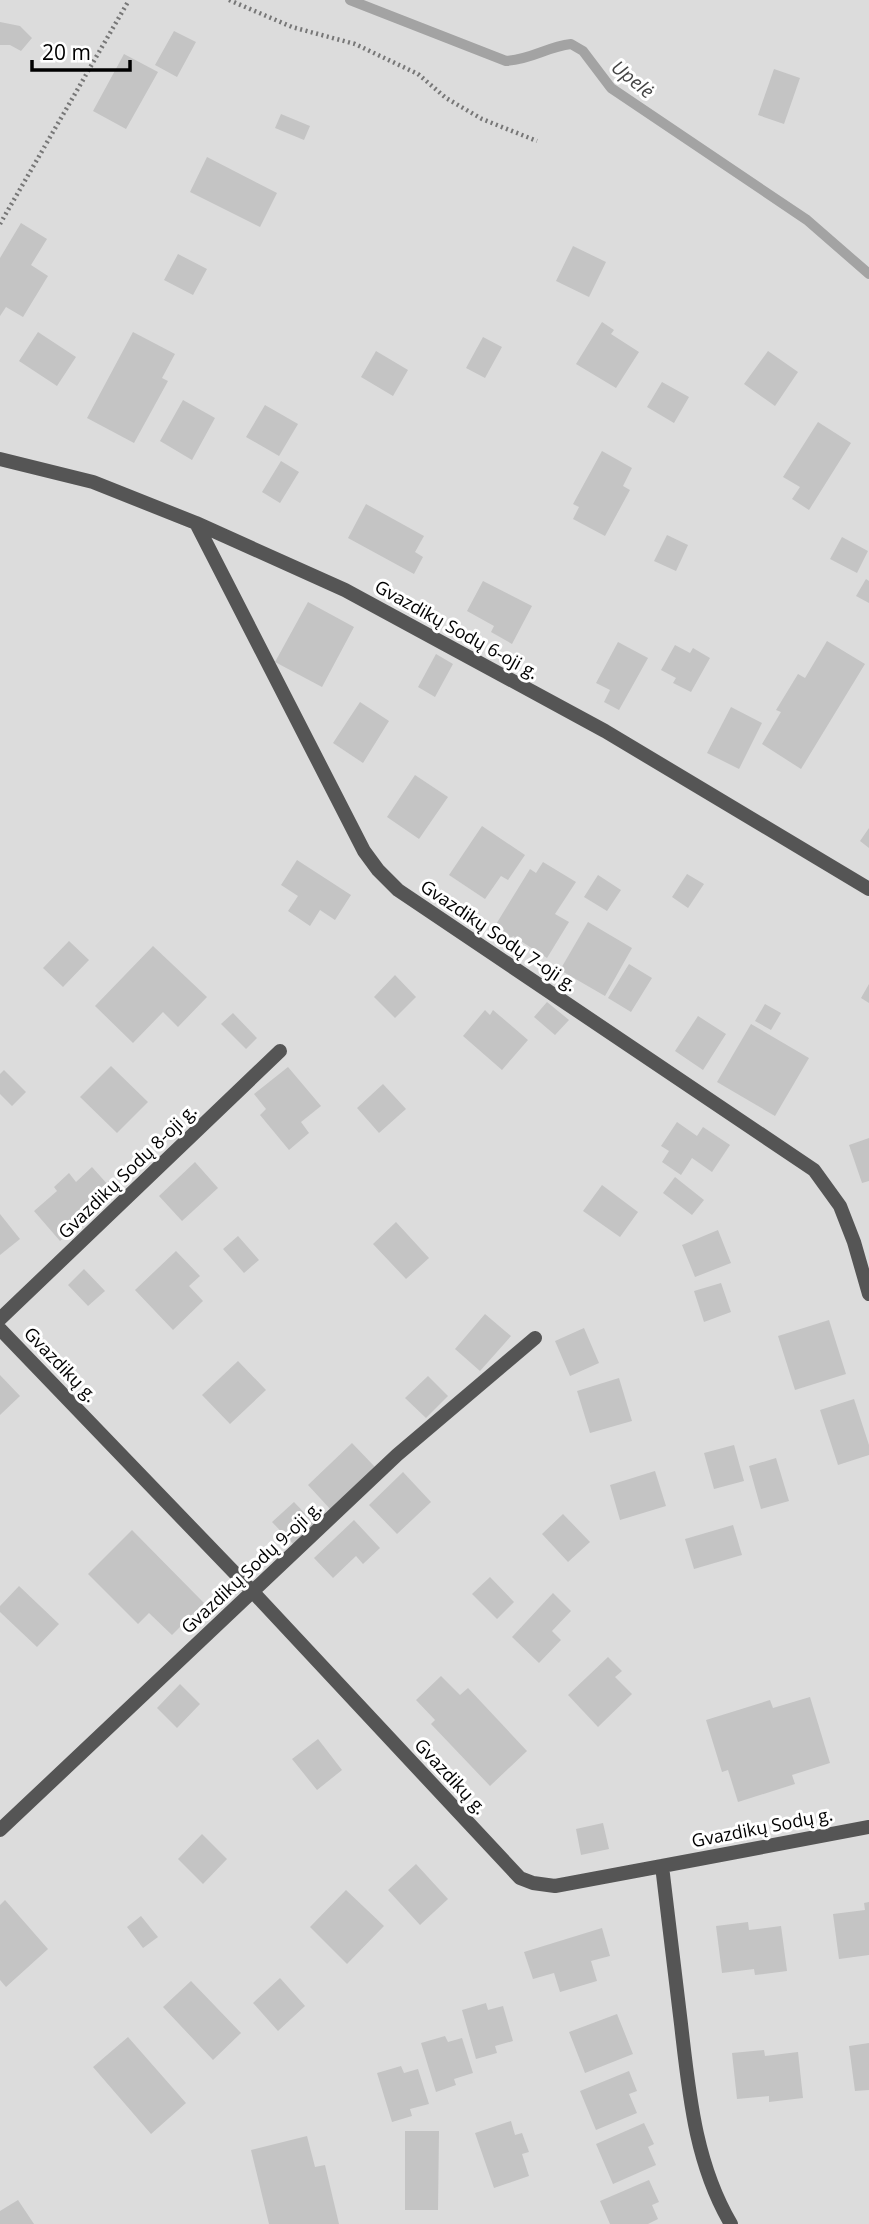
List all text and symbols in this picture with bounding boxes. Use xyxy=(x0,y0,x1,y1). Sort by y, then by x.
scale bar xyxy=(32,28,130,72)
text: 20 m xyxy=(42,38,91,66)
water label: Upelė xyxy=(606,54,660,104)
street label: Gvazdikų Sodų 6-oji g. xyxy=(371,574,543,684)
street label: Gvazdikų Sodų 7-oji g. xyxy=(416,874,582,996)
street label: Gvazdikų Sodų 8-oji g. xyxy=(53,1099,201,1243)
street label: Gvazdikų g. xyxy=(19,1321,103,1407)
street label: Gvazdikų Sodų 9-oji g. xyxy=(176,1496,326,1638)
street label: Gvazdikų g. xyxy=(410,1733,492,1819)
street label: Gvazdikų Sodų g. xyxy=(689,1802,835,1852)

